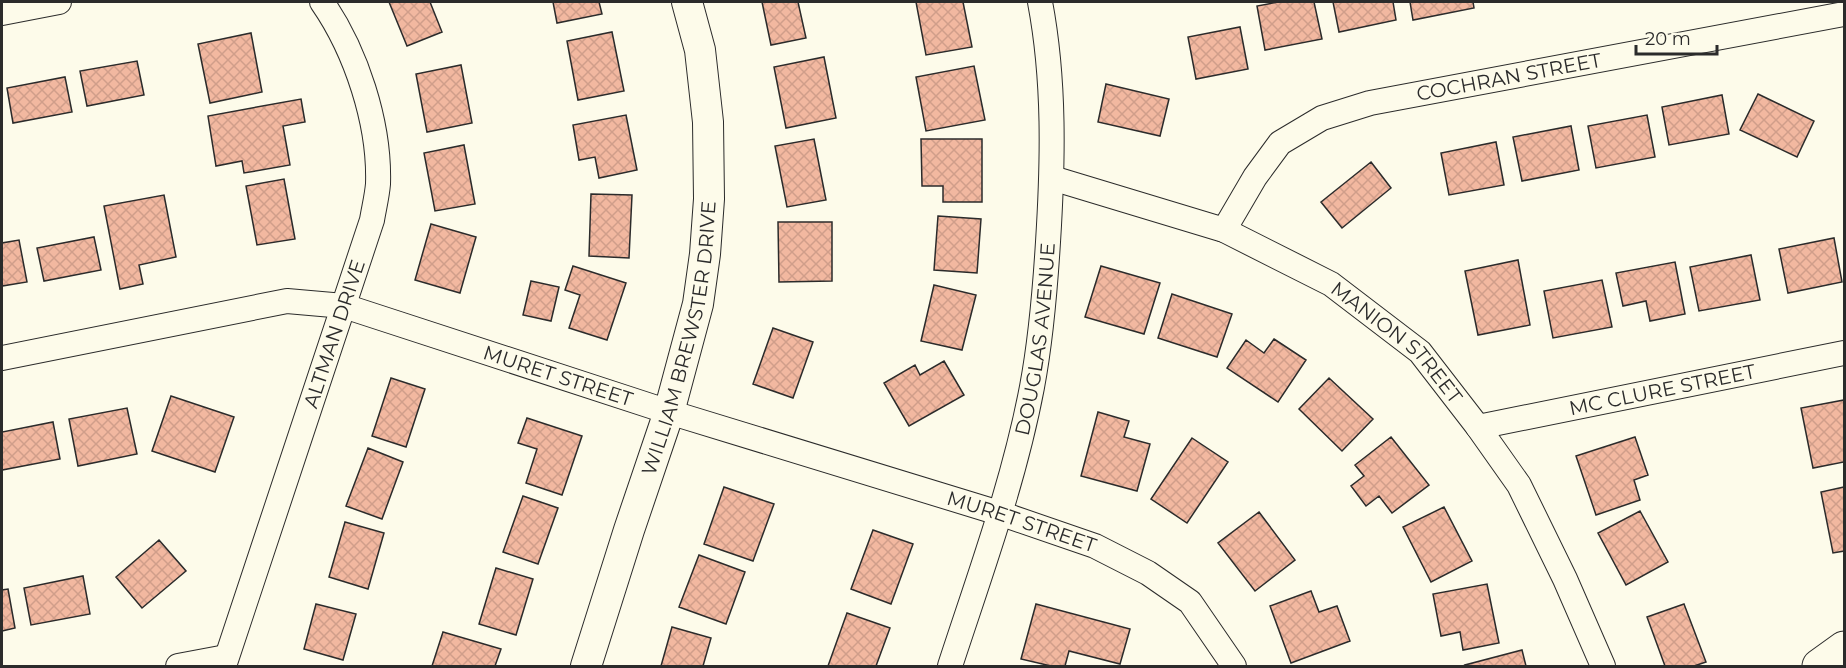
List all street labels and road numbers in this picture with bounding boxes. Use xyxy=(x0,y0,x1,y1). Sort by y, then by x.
street label: COCHRAN STREET xyxy=(1415,48,1604,106)
street label: WILLIAM BREWSTER DRIVE xyxy=(636,200,721,478)
street label: DOUGLAS AVENUE xyxy=(1010,242,1060,438)
street label: ALTMAN DRIVE xyxy=(298,257,370,411)
street label: MANION STREET xyxy=(1326,276,1468,409)
street label: MURET STREET xyxy=(480,340,636,412)
street label: MC CLURE STREET xyxy=(1567,359,1758,420)
street label: MURET STREET xyxy=(944,486,1100,558)

